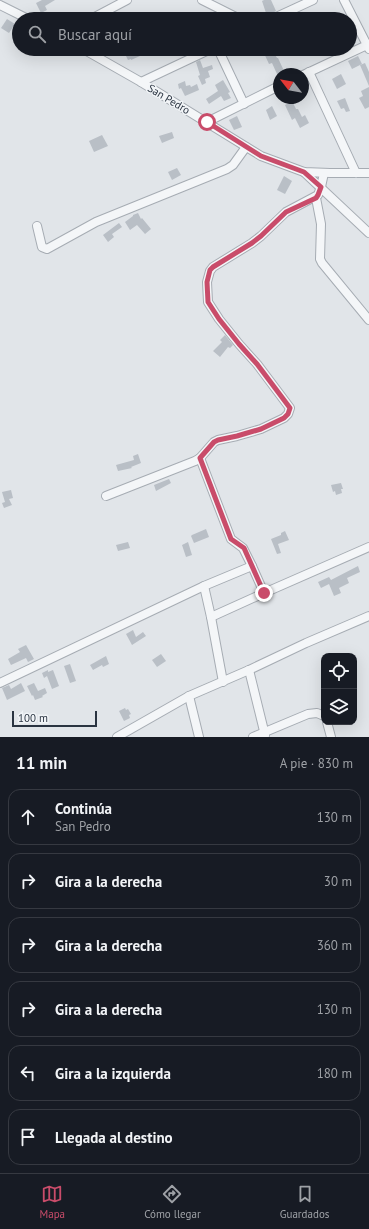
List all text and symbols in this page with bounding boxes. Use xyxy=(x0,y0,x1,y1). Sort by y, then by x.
search box xyxy=(12,12,357,56)
icon: search xyxy=(26,23,48,45)
text: Buscar aquí xyxy=(58,25,132,44)
north arrow xyxy=(273,68,309,104)
street label: San Pedro xyxy=(145,81,193,117)
route start xyxy=(198,113,216,131)
route end xyxy=(255,584,273,602)
map controls xyxy=(321,653,357,725)
button: locate xyxy=(321,653,357,689)
button: layers xyxy=(321,689,357,725)
scale bar xyxy=(12,709,97,728)
text: 100 m xyxy=(18,711,48,725)
text: 11 min xyxy=(16,752,67,774)
text: A pie · 830 m xyxy=(280,755,353,772)
text: Continúa xyxy=(55,799,112,818)
icon: ahead xyxy=(17,806,39,828)
text: 130 m xyxy=(317,809,352,826)
text: San Pedro xyxy=(55,818,111,835)
icon: right xyxy=(17,870,39,892)
text: Gira a la derecha xyxy=(55,872,162,891)
text: 30 m xyxy=(324,873,352,890)
icon: right xyxy=(17,934,39,956)
text: Gira a la derecha xyxy=(55,936,162,955)
text: 360 m xyxy=(317,937,352,954)
icon: right xyxy=(17,998,39,1020)
text: Gira a la derecha xyxy=(55,1000,162,1019)
text: 130 m xyxy=(317,1001,352,1018)
icon: left xyxy=(17,1062,39,1084)
text: Gira a la izquierda xyxy=(55,1064,171,1083)
text: 180 m xyxy=(317,1065,352,1082)
icon: arrive xyxy=(17,1126,39,1148)
text: Llegada al destino xyxy=(55,1128,173,1147)
tab: Mapa xyxy=(40,1183,65,1221)
tab: Cómo llegar xyxy=(144,1183,201,1221)
tab: Guardados xyxy=(280,1183,329,1221)

